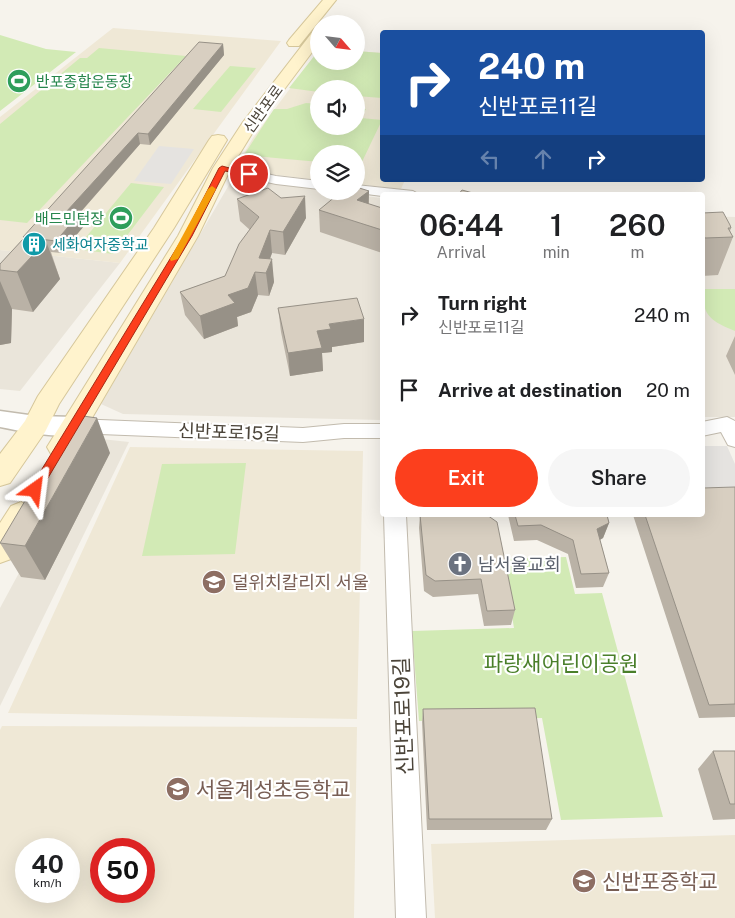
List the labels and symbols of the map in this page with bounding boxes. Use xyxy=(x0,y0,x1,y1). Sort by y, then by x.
north arrow xyxy=(310,15,365,70)
sports icon: 반포종합운동장 xyxy=(6,68,32,94)
place label: 반포종합운동장 xyxy=(36,73,133,90)
street label: 신반포로 xyxy=(240,82,286,136)
pin xyxy=(228,153,270,195)
sports icon: 배드민턴장 xyxy=(108,205,134,231)
place label: 배드민턴장 xyxy=(35,210,104,227)
building icon: 세화여자중학교 xyxy=(21,231,47,257)
place label: 세화여자중학교 xyxy=(52,236,149,253)
street label: 신반포로15길 xyxy=(178,420,280,444)
position arrow xyxy=(8,463,60,515)
church icon: 남서울교회 xyxy=(447,551,473,577)
place label: 남서울교회 xyxy=(478,554,561,575)
school or university icon: 덜위치칼리지 서울 xyxy=(201,569,227,595)
place label: 덜위치칼리지 서울 xyxy=(232,572,369,593)
park label: 파랑새어린이공원 xyxy=(484,651,638,676)
street label: 신반포로19길 xyxy=(388,656,418,776)
school or university icon: 서울계성초등학교 xyxy=(165,776,191,802)
place label: 서울계성초등학교 xyxy=(196,777,351,802)
speed limit sign: 50 xyxy=(90,838,155,903)
school or university icon: 신반포중학교 xyxy=(571,868,597,894)
place label: 신반포중학교 xyxy=(602,869,718,894)

